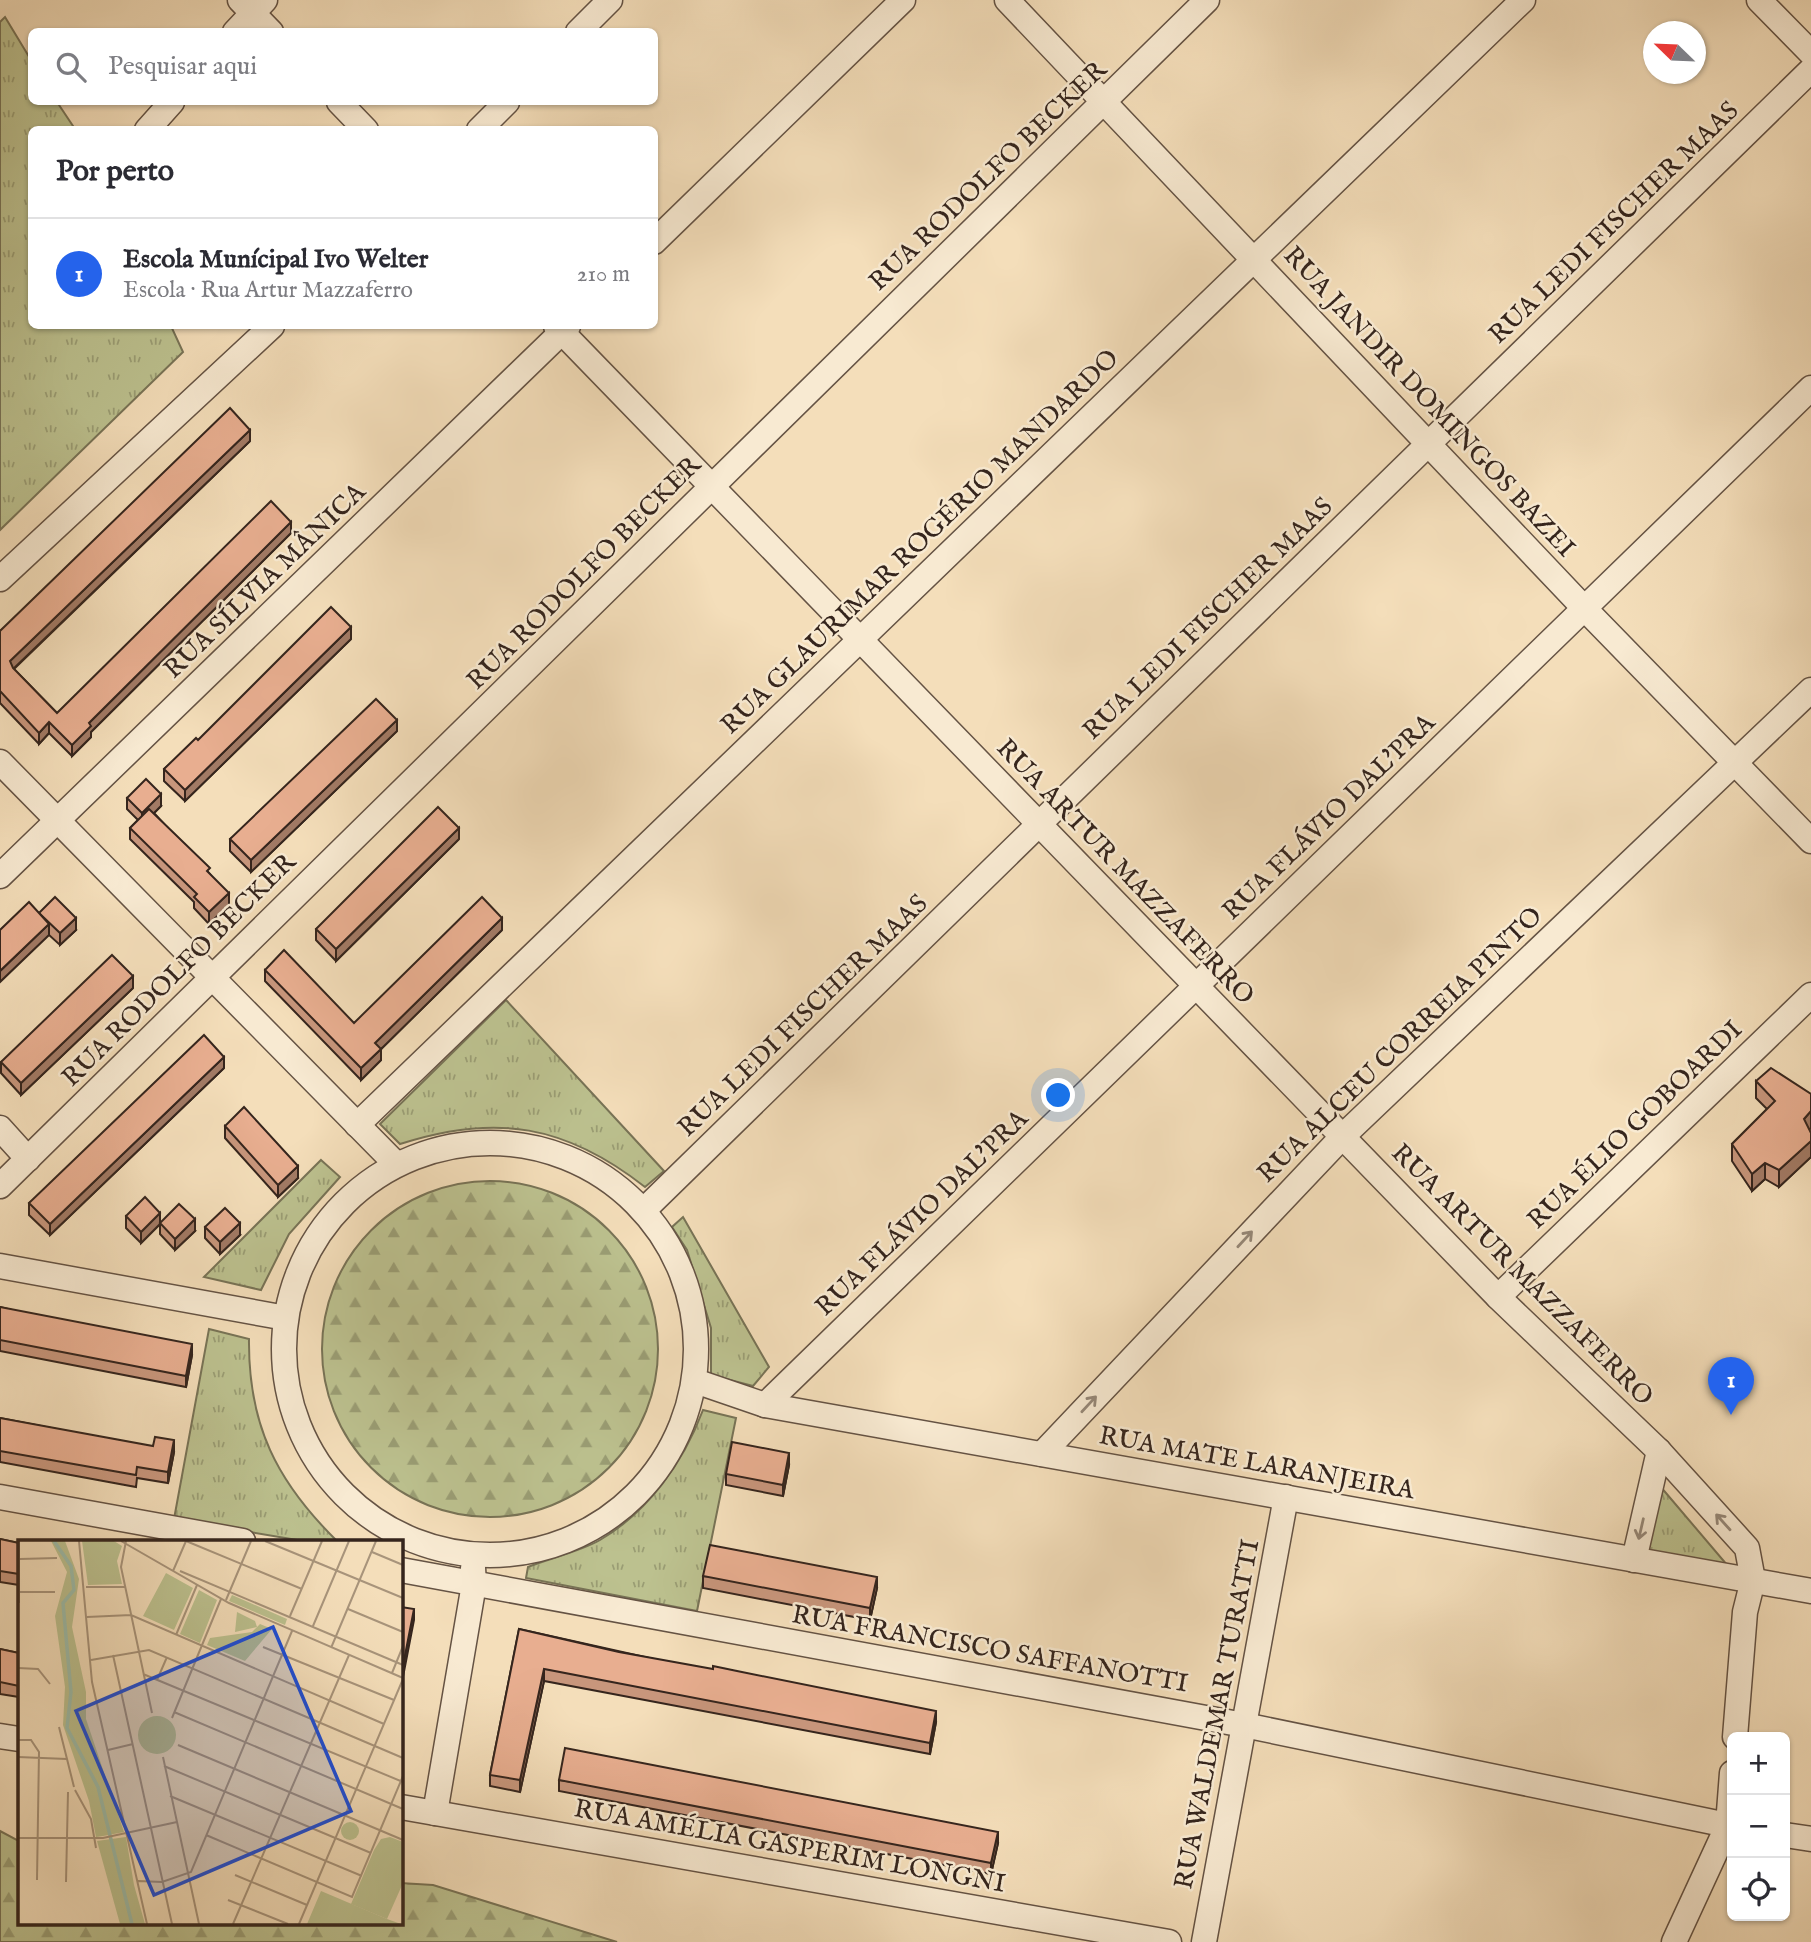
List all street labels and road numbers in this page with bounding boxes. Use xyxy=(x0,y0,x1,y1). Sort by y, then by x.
street label: RUA RODOLFO BECKER xyxy=(862,53,1115,298)
street label: RUA LEDI FISCHER MAAS xyxy=(1482,95,1746,351)
street label: RUA JANDIR DOMINGOS BAZEI xyxy=(1276,240,1582,564)
street label: RUA GLAURIMAR ROGÉRIO MANDARDO xyxy=(714,342,1126,742)
street label: RUA RODOLFO BECKER xyxy=(460,448,709,697)
street label: RUA SÍLVIA MÂNICA xyxy=(157,475,374,686)
street label: RUA LEDI FISCHER MAAS xyxy=(1076,491,1340,747)
street label: RUA FLÁVIO DAL'PRA xyxy=(1216,706,1444,927)
street label: RUA ARTUR MAZZAFERRO xyxy=(989,732,1261,1012)
street label: RUA RODOLFO BECKER xyxy=(55,845,304,1094)
street label: RUA LEDI FISCHER MAAS xyxy=(671,888,935,1144)
street label: RUA ALCEU CORREIA PINTO xyxy=(1251,900,1550,1190)
street label: RUA ÉLIO GOBOARDI xyxy=(1520,1014,1750,1237)
street label: RUA FLÁVIO DAL'PRA xyxy=(809,1102,1037,1323)
street label: RUA ARTUR MAZZAFERRO xyxy=(1384,1137,1660,1413)
street label: RUA MATE LARANJEIRA xyxy=(1096,1419,1418,1508)
street label: RUA WALDEMAR TURATTI xyxy=(1167,1537,1268,1892)
street label: RUA FRANCISCO SAFFANOTTI xyxy=(789,1598,1190,1701)
street label: RUA AMÉLIA GASPERIM LONGNI xyxy=(572,1792,1008,1901)

